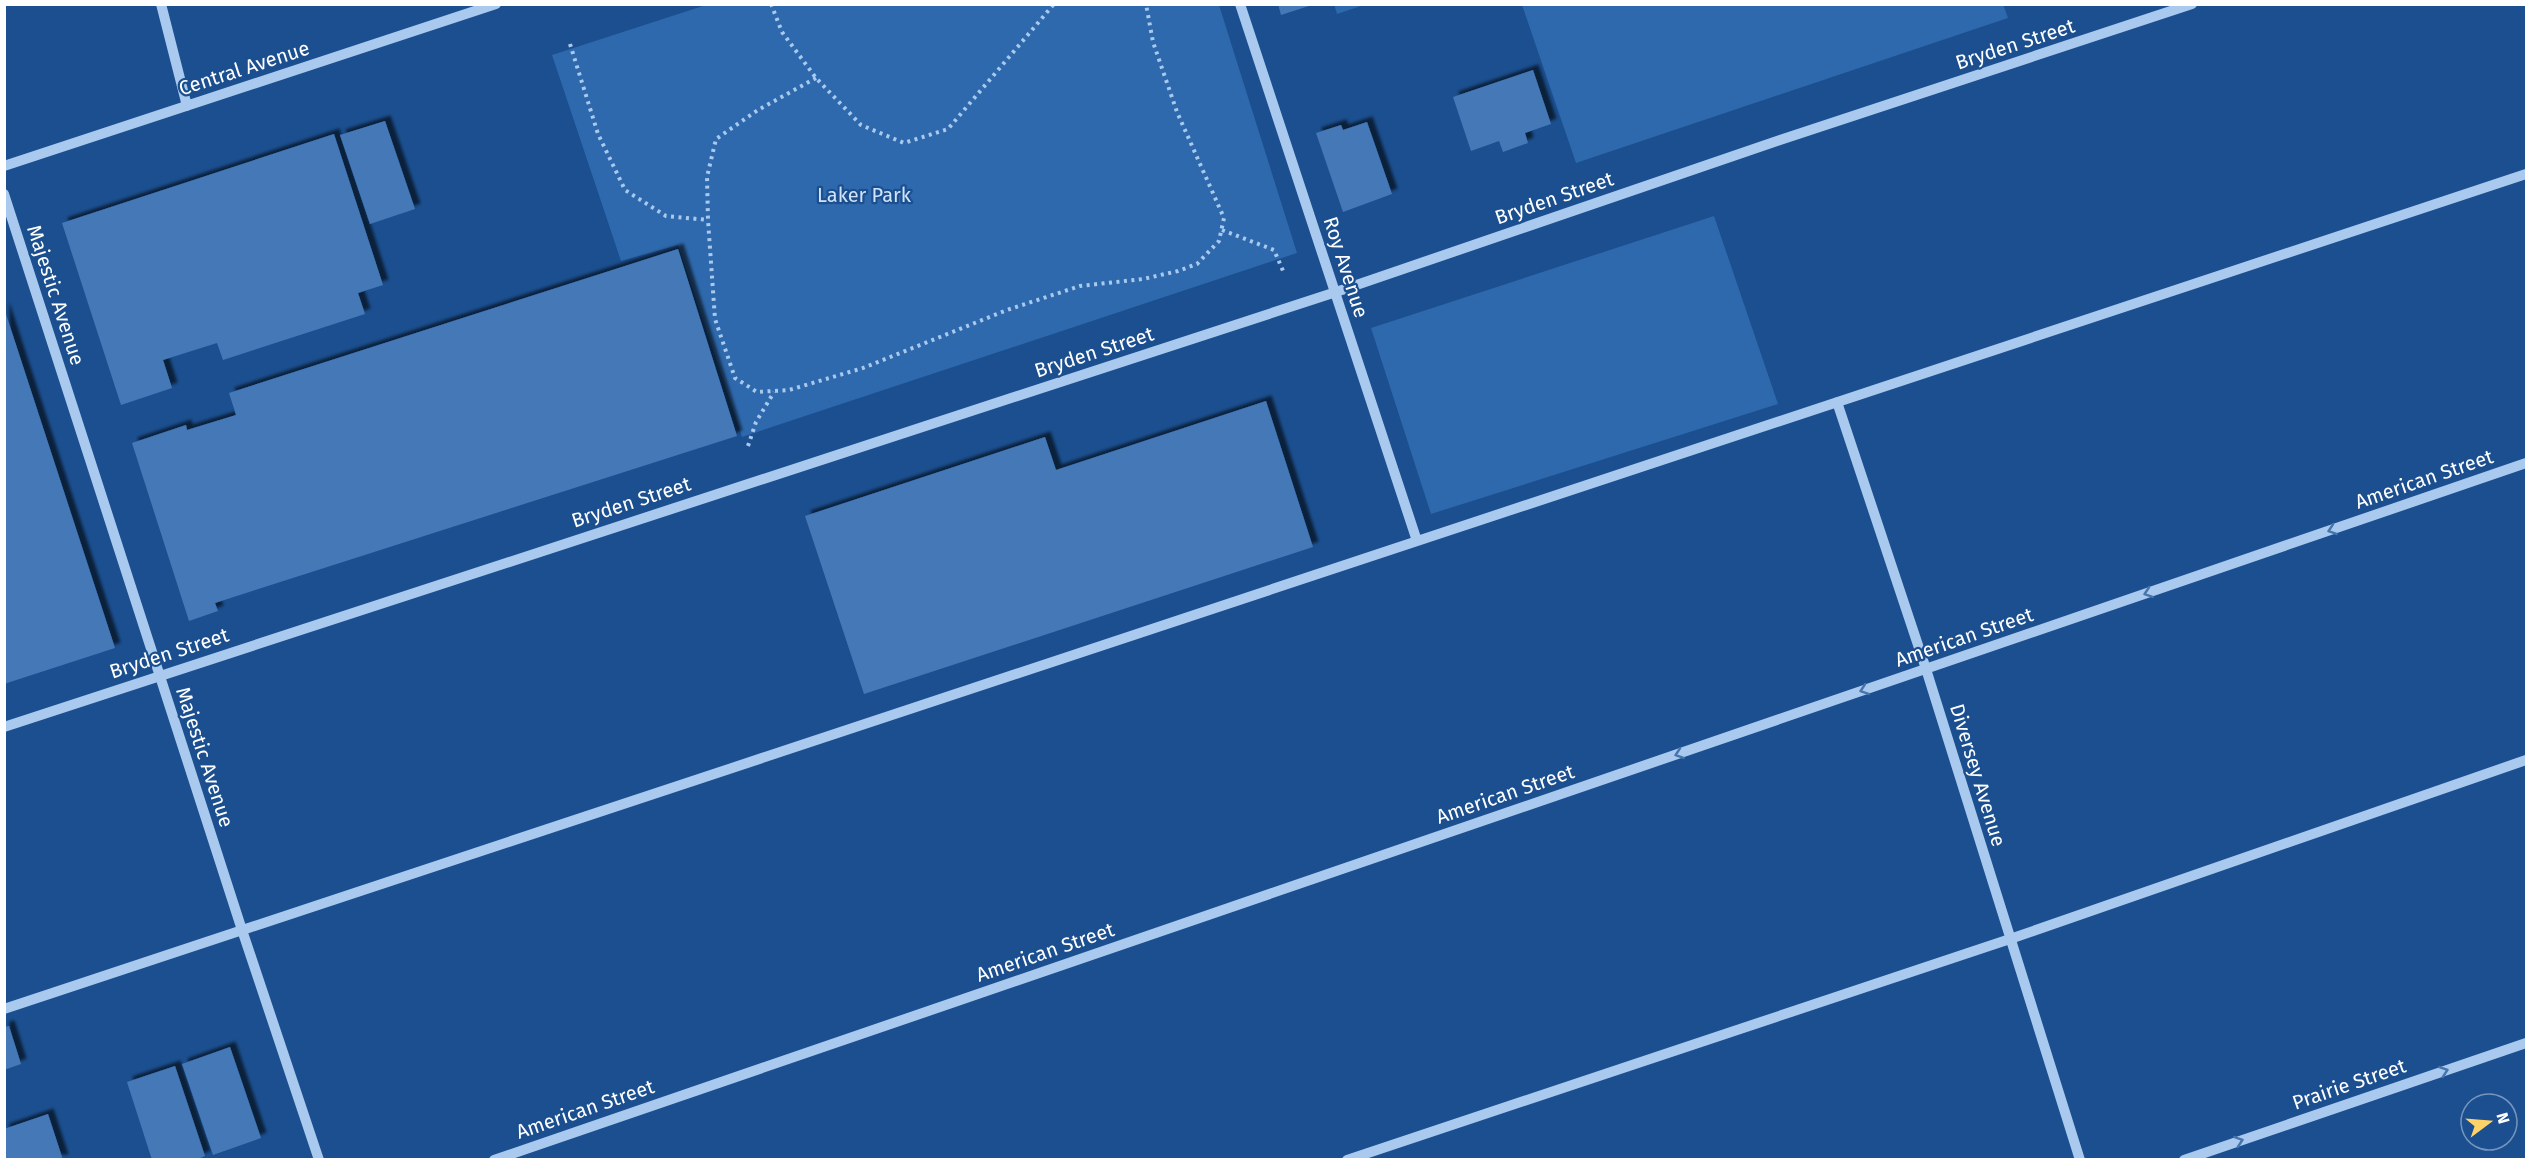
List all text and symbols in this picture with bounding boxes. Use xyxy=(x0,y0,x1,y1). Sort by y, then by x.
street label: Bryden Street xyxy=(1952,13,2078,75)
street label: Central Avenue xyxy=(176,36,312,100)
street label: Bryden Street xyxy=(1492,166,1617,229)
park label: Laker Park xyxy=(817,183,912,207)
street label: Roy Avenue xyxy=(1318,213,1374,321)
street label: Majestic Avenue xyxy=(22,222,90,368)
street label: Bryden Street xyxy=(1031,321,1157,383)
street label: American Street xyxy=(2352,444,2497,514)
street label: Bryden Street xyxy=(568,471,694,533)
one-way arrow xyxy=(2327,522,2338,535)
one-way arrow xyxy=(2143,586,2154,598)
street label: American Street xyxy=(1892,602,2037,672)
street label: Bryden Street xyxy=(106,622,232,684)
one-way arrow xyxy=(1859,683,1870,696)
street label: Majestic Avenue xyxy=(171,684,239,830)
street label: Diversey Avenue xyxy=(1945,701,2011,849)
one-way arrow xyxy=(1674,746,1685,759)
street label: American Street xyxy=(1433,759,1578,829)
street label: American Street xyxy=(973,917,1118,987)
street label: Prairie Street xyxy=(2289,1053,2410,1115)
one-way arrow xyxy=(2438,1065,2449,1078)
street label: American Street xyxy=(513,1074,658,1144)
north arrow xyxy=(2459,1092,2519,1152)
text: N xyxy=(2492,1110,2514,1126)
one-way arrow xyxy=(2234,1135,2244,1148)

